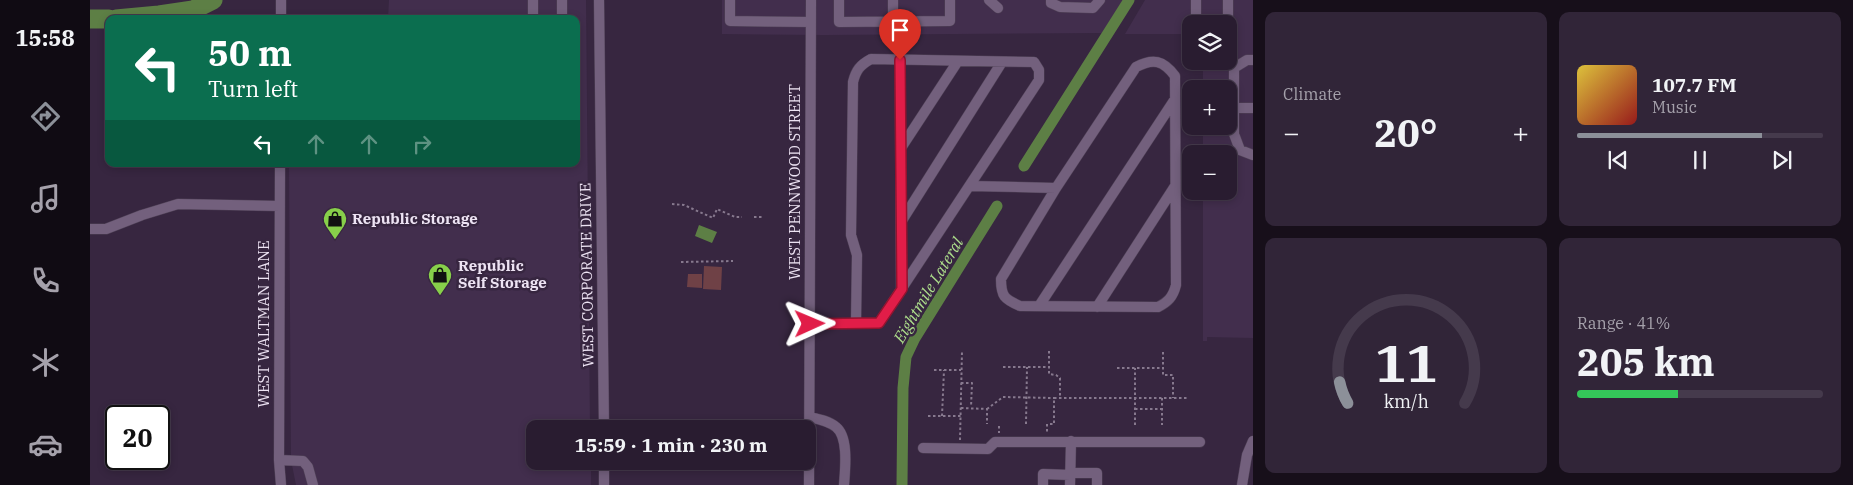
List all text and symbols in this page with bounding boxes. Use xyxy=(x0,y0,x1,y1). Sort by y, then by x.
pin xyxy=(879,9,921,60)
map controls xyxy=(1182,15,1237,200)
button: layers xyxy=(1182,15,1237,70)
icon: arrive xyxy=(886,16,914,44)
text: 15:58 xyxy=(15,23,75,52)
text: 50 m xyxy=(208,30,292,76)
icon: left xyxy=(125,35,190,100)
text: 107.7 FM xyxy=(1652,73,1737,97)
text: Turn left xyxy=(208,74,298,103)
button: + xyxy=(1182,80,1237,135)
street label: WEST PENNWOOD STREET xyxy=(785,84,804,280)
text: Climate xyxy=(1283,84,1341,104)
text: Music xyxy=(1652,97,1697,117)
icon: directions xyxy=(28,99,63,134)
text: 20° xyxy=(1374,108,1438,157)
text: − xyxy=(1283,114,1300,151)
text: + xyxy=(1512,114,1529,151)
icon: left xyxy=(249,130,277,158)
icon: ahead xyxy=(302,130,330,158)
icon: ahead xyxy=(355,130,383,158)
icon: right xyxy=(408,130,436,158)
button: − xyxy=(1182,145,1237,200)
icon: previous xyxy=(1604,146,1632,174)
icon: pause xyxy=(1686,146,1714,174)
icon: next xyxy=(1768,146,1796,174)
icon: music xyxy=(28,181,63,216)
street label: WEST CORPORATE DRIVE xyxy=(575,183,598,367)
shop icon: Republic Storage xyxy=(322,206,348,240)
place label: Republic Storage xyxy=(352,209,478,228)
water label: Eightmile Lateral xyxy=(888,233,968,347)
street label: WEST WALTMAN LANE xyxy=(254,240,273,408)
place label: Republic Self Storage xyxy=(458,256,547,292)
shop icon: Republic Self Storage xyxy=(427,262,453,296)
icon: phone xyxy=(28,263,63,298)
position arrow xyxy=(783,297,835,349)
text: Range · 41% xyxy=(1577,313,1670,333)
text: 11 xyxy=(1375,329,1437,396)
text: 205 km xyxy=(1577,337,1715,386)
icon: climate xyxy=(28,345,63,380)
text: km/h xyxy=(1383,390,1429,413)
speed limit sign: 20 xyxy=(105,405,170,470)
icon: car xyxy=(28,427,63,462)
text: 15:59 · 1 min · 230 m xyxy=(575,433,767,457)

